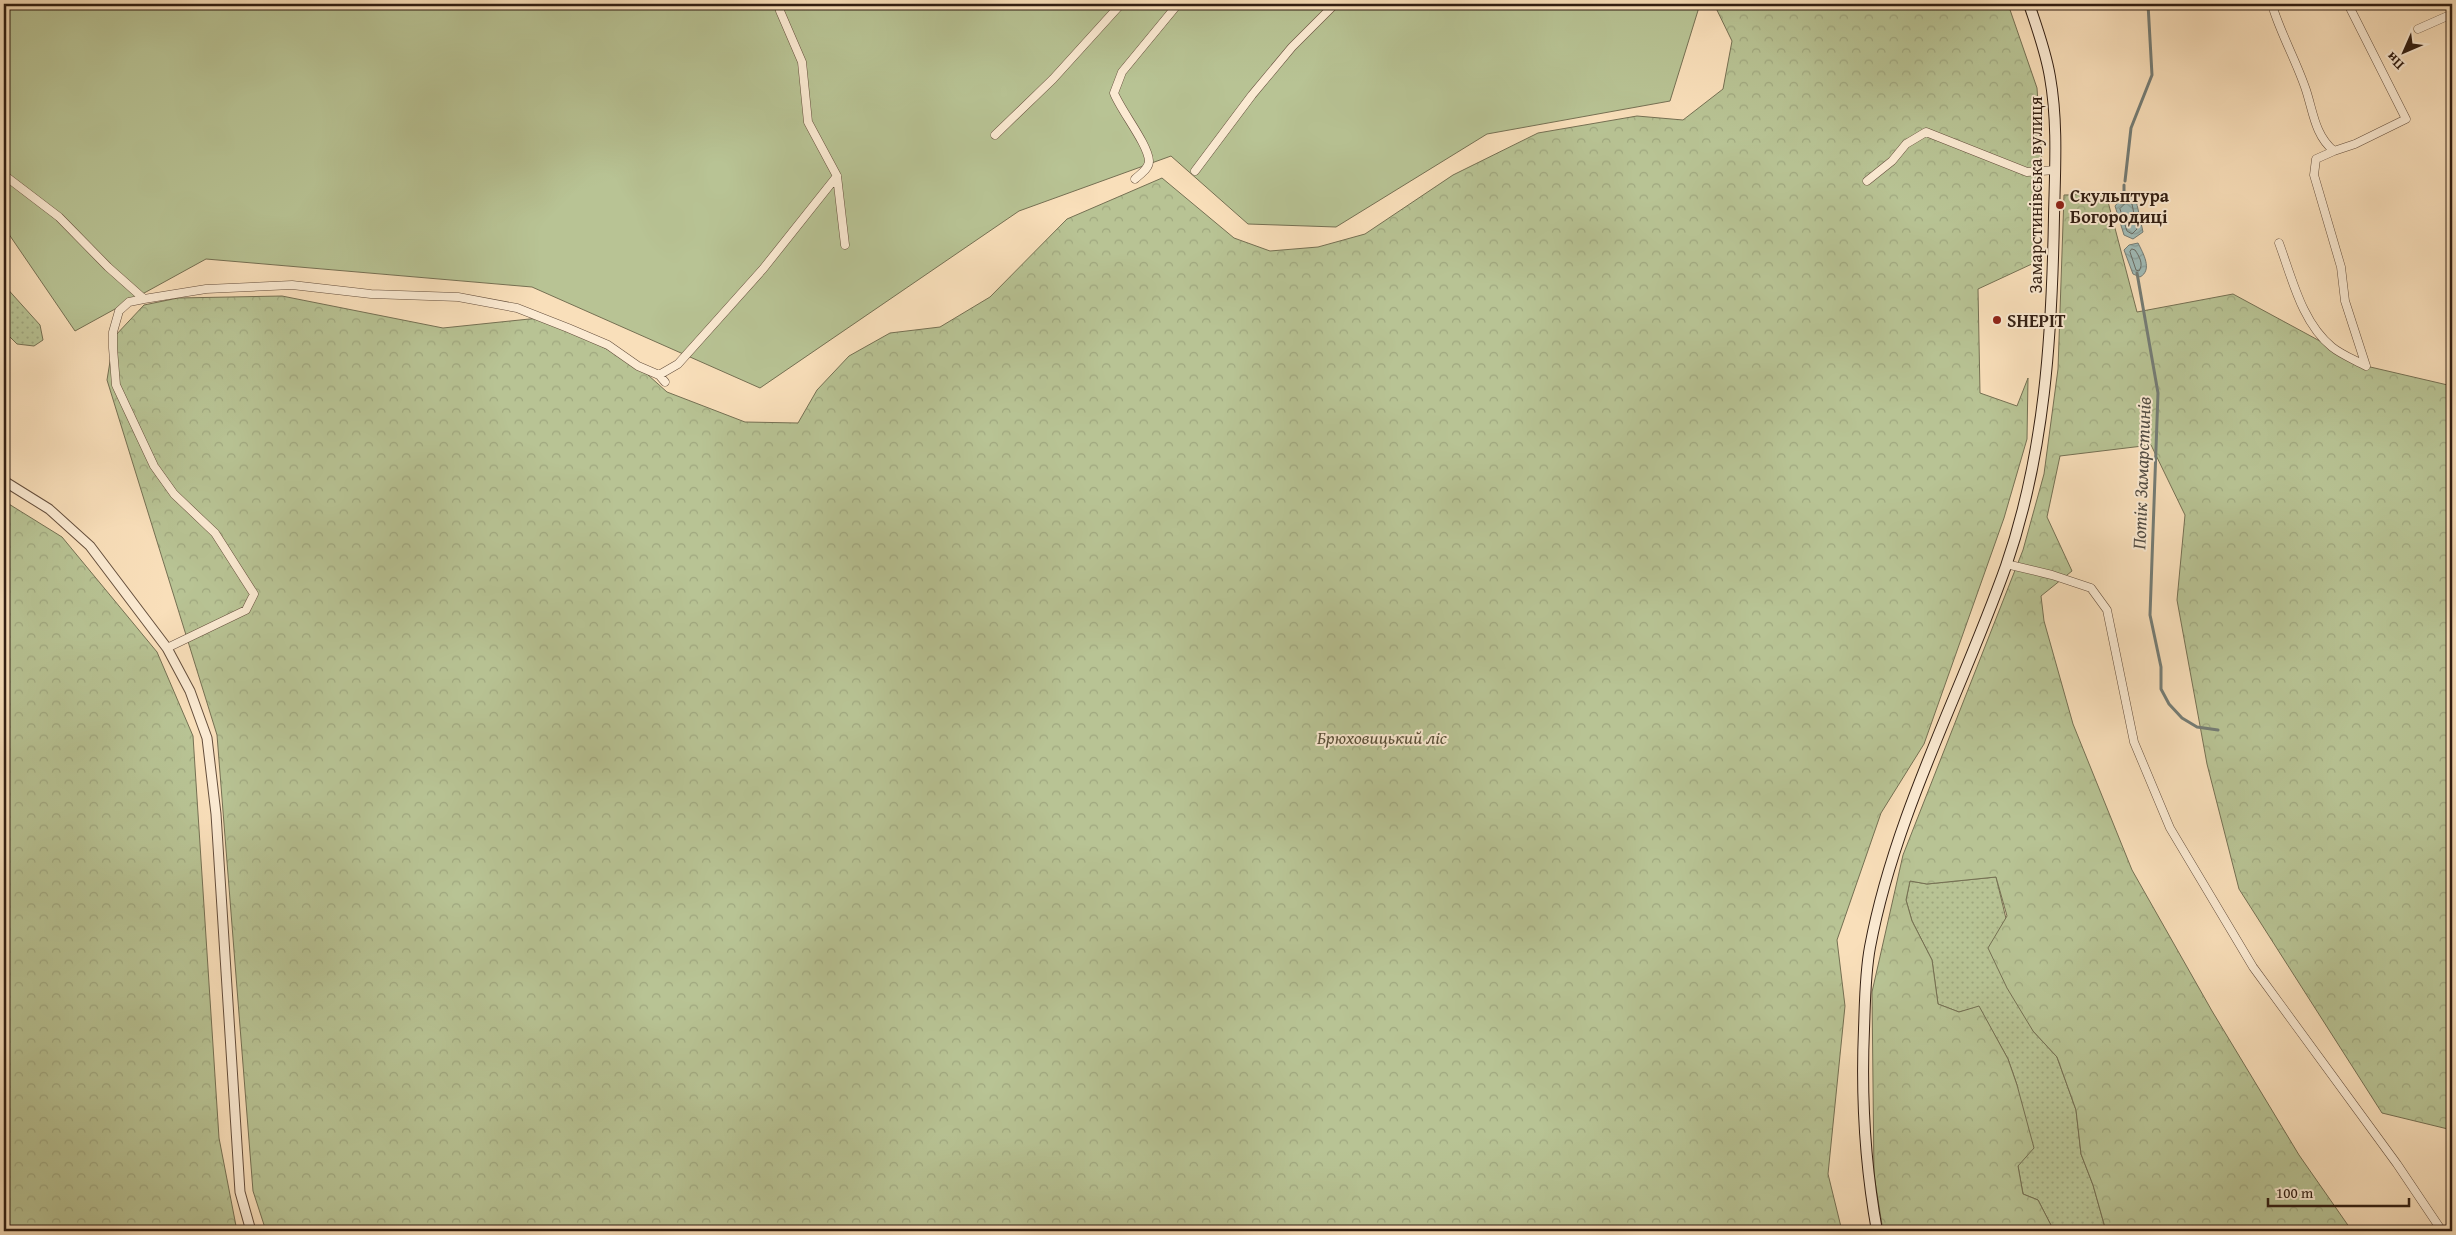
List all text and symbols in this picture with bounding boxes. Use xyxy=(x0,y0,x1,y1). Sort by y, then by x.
north arrow xyxy=(2378,28,2428,78)
text: Пн xyxy=(2381,47,2408,75)
street label: Замарстинівська вулиця xyxy=(2022,96,2049,294)
place label: Скульптура Богородиці xyxy=(2070,182,2170,230)
marker: Скульптура Богородиці xyxy=(2054,199,2066,211)
place label: SHEPIT xyxy=(2007,307,2066,334)
marker: SHEPIT xyxy=(1991,314,2003,326)
water label: Потік Замарстинів xyxy=(2124,396,2158,550)
park label: Брюховицький ліс xyxy=(1317,724,1448,751)
scale bar xyxy=(2268,1175,2410,1207)
text: 100 m xyxy=(2276,1182,2314,1203)

